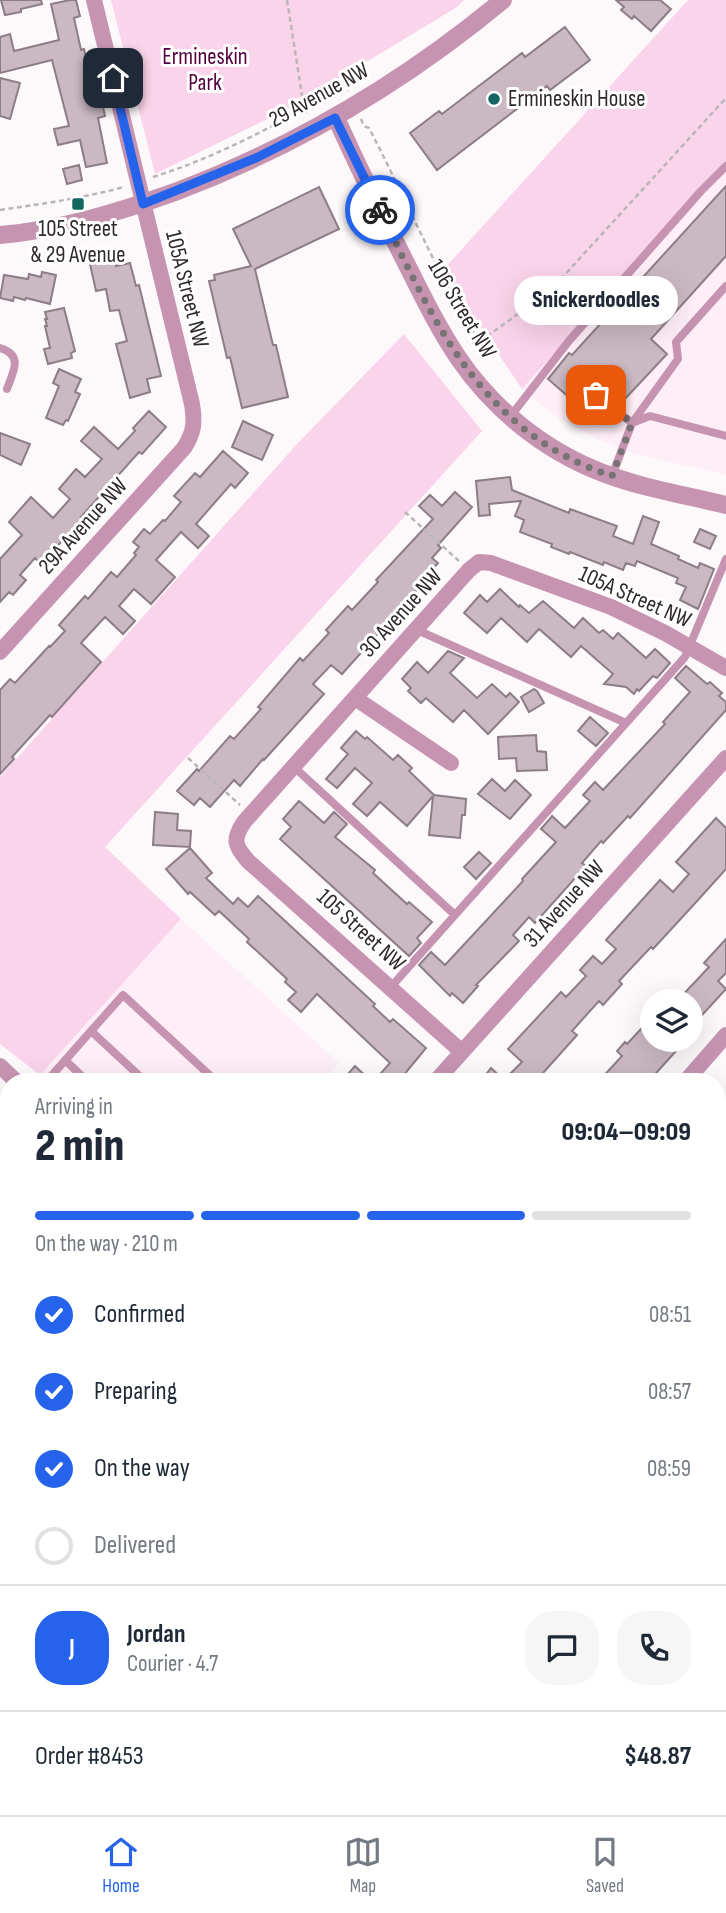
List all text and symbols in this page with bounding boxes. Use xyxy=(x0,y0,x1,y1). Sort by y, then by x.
park label: Ermineskin Park xyxy=(162,43,248,97)
pin xyxy=(83,48,143,108)
street label: 29 Avenue NW xyxy=(264,56,374,134)
icon: home xyxy=(94,59,132,97)
place label: Ermineskin House xyxy=(508,85,645,113)
marker: Ermineskin House xyxy=(486,91,502,107)
courier xyxy=(345,175,415,245)
icon: bike xyxy=(361,191,399,229)
marker: 105 Street & 29 Avenue xyxy=(70,196,86,212)
place label: 105 Street & 29 Avenue xyxy=(31,215,125,269)
street label: 105A Street NW xyxy=(159,227,215,351)
street label: 106 Street NW xyxy=(421,254,503,364)
callout: Snickerdoodles xyxy=(514,276,678,325)
text: Snickerdoodles xyxy=(532,286,660,314)
pin xyxy=(566,365,626,425)
icon: bag xyxy=(577,376,615,414)
street label: 29A Avenue NW xyxy=(33,472,133,580)
street label: 105A Street NW xyxy=(575,560,695,634)
street label: 30 Avenue NW xyxy=(354,563,448,663)
street label: 31 Avenue NW xyxy=(517,855,611,953)
street label: 105 Street NW xyxy=(311,883,411,977)
map controls xyxy=(640,989,703,1052)
button: layers xyxy=(640,989,703,1052)
text: Arriving in xyxy=(35,1093,113,1121)
text: 09:04–09:09 xyxy=(561,1117,691,1148)
text: 2 min xyxy=(35,1119,124,1174)
text: On the way · 210 m xyxy=(35,1230,178,1258)
icon: check xyxy=(35,1296,73,1334)
text: Confirmed xyxy=(94,1299,185,1330)
text: 08:51 xyxy=(649,1301,691,1329)
icon: check xyxy=(35,1373,73,1411)
text: Preparing xyxy=(94,1376,177,1407)
text: 08:57 xyxy=(648,1378,691,1406)
icon: check xyxy=(35,1450,73,1488)
text: On the way xyxy=(94,1453,190,1484)
text: 08:59 xyxy=(647,1455,691,1483)
text: Delivered xyxy=(94,1530,176,1561)
button: chat xyxy=(525,1611,599,1685)
button: phone xyxy=(617,1611,691,1685)
text: Jordan xyxy=(127,1619,185,1650)
text: J xyxy=(69,1633,75,1664)
text: Courier · 4.7 xyxy=(127,1650,218,1678)
text: Order #8453 xyxy=(35,1741,144,1772)
text: $48.87 xyxy=(624,1741,691,1772)
tab: Home xyxy=(102,1833,140,1898)
tab: Map xyxy=(344,1833,382,1898)
tab: Saved xyxy=(586,1833,624,1898)

